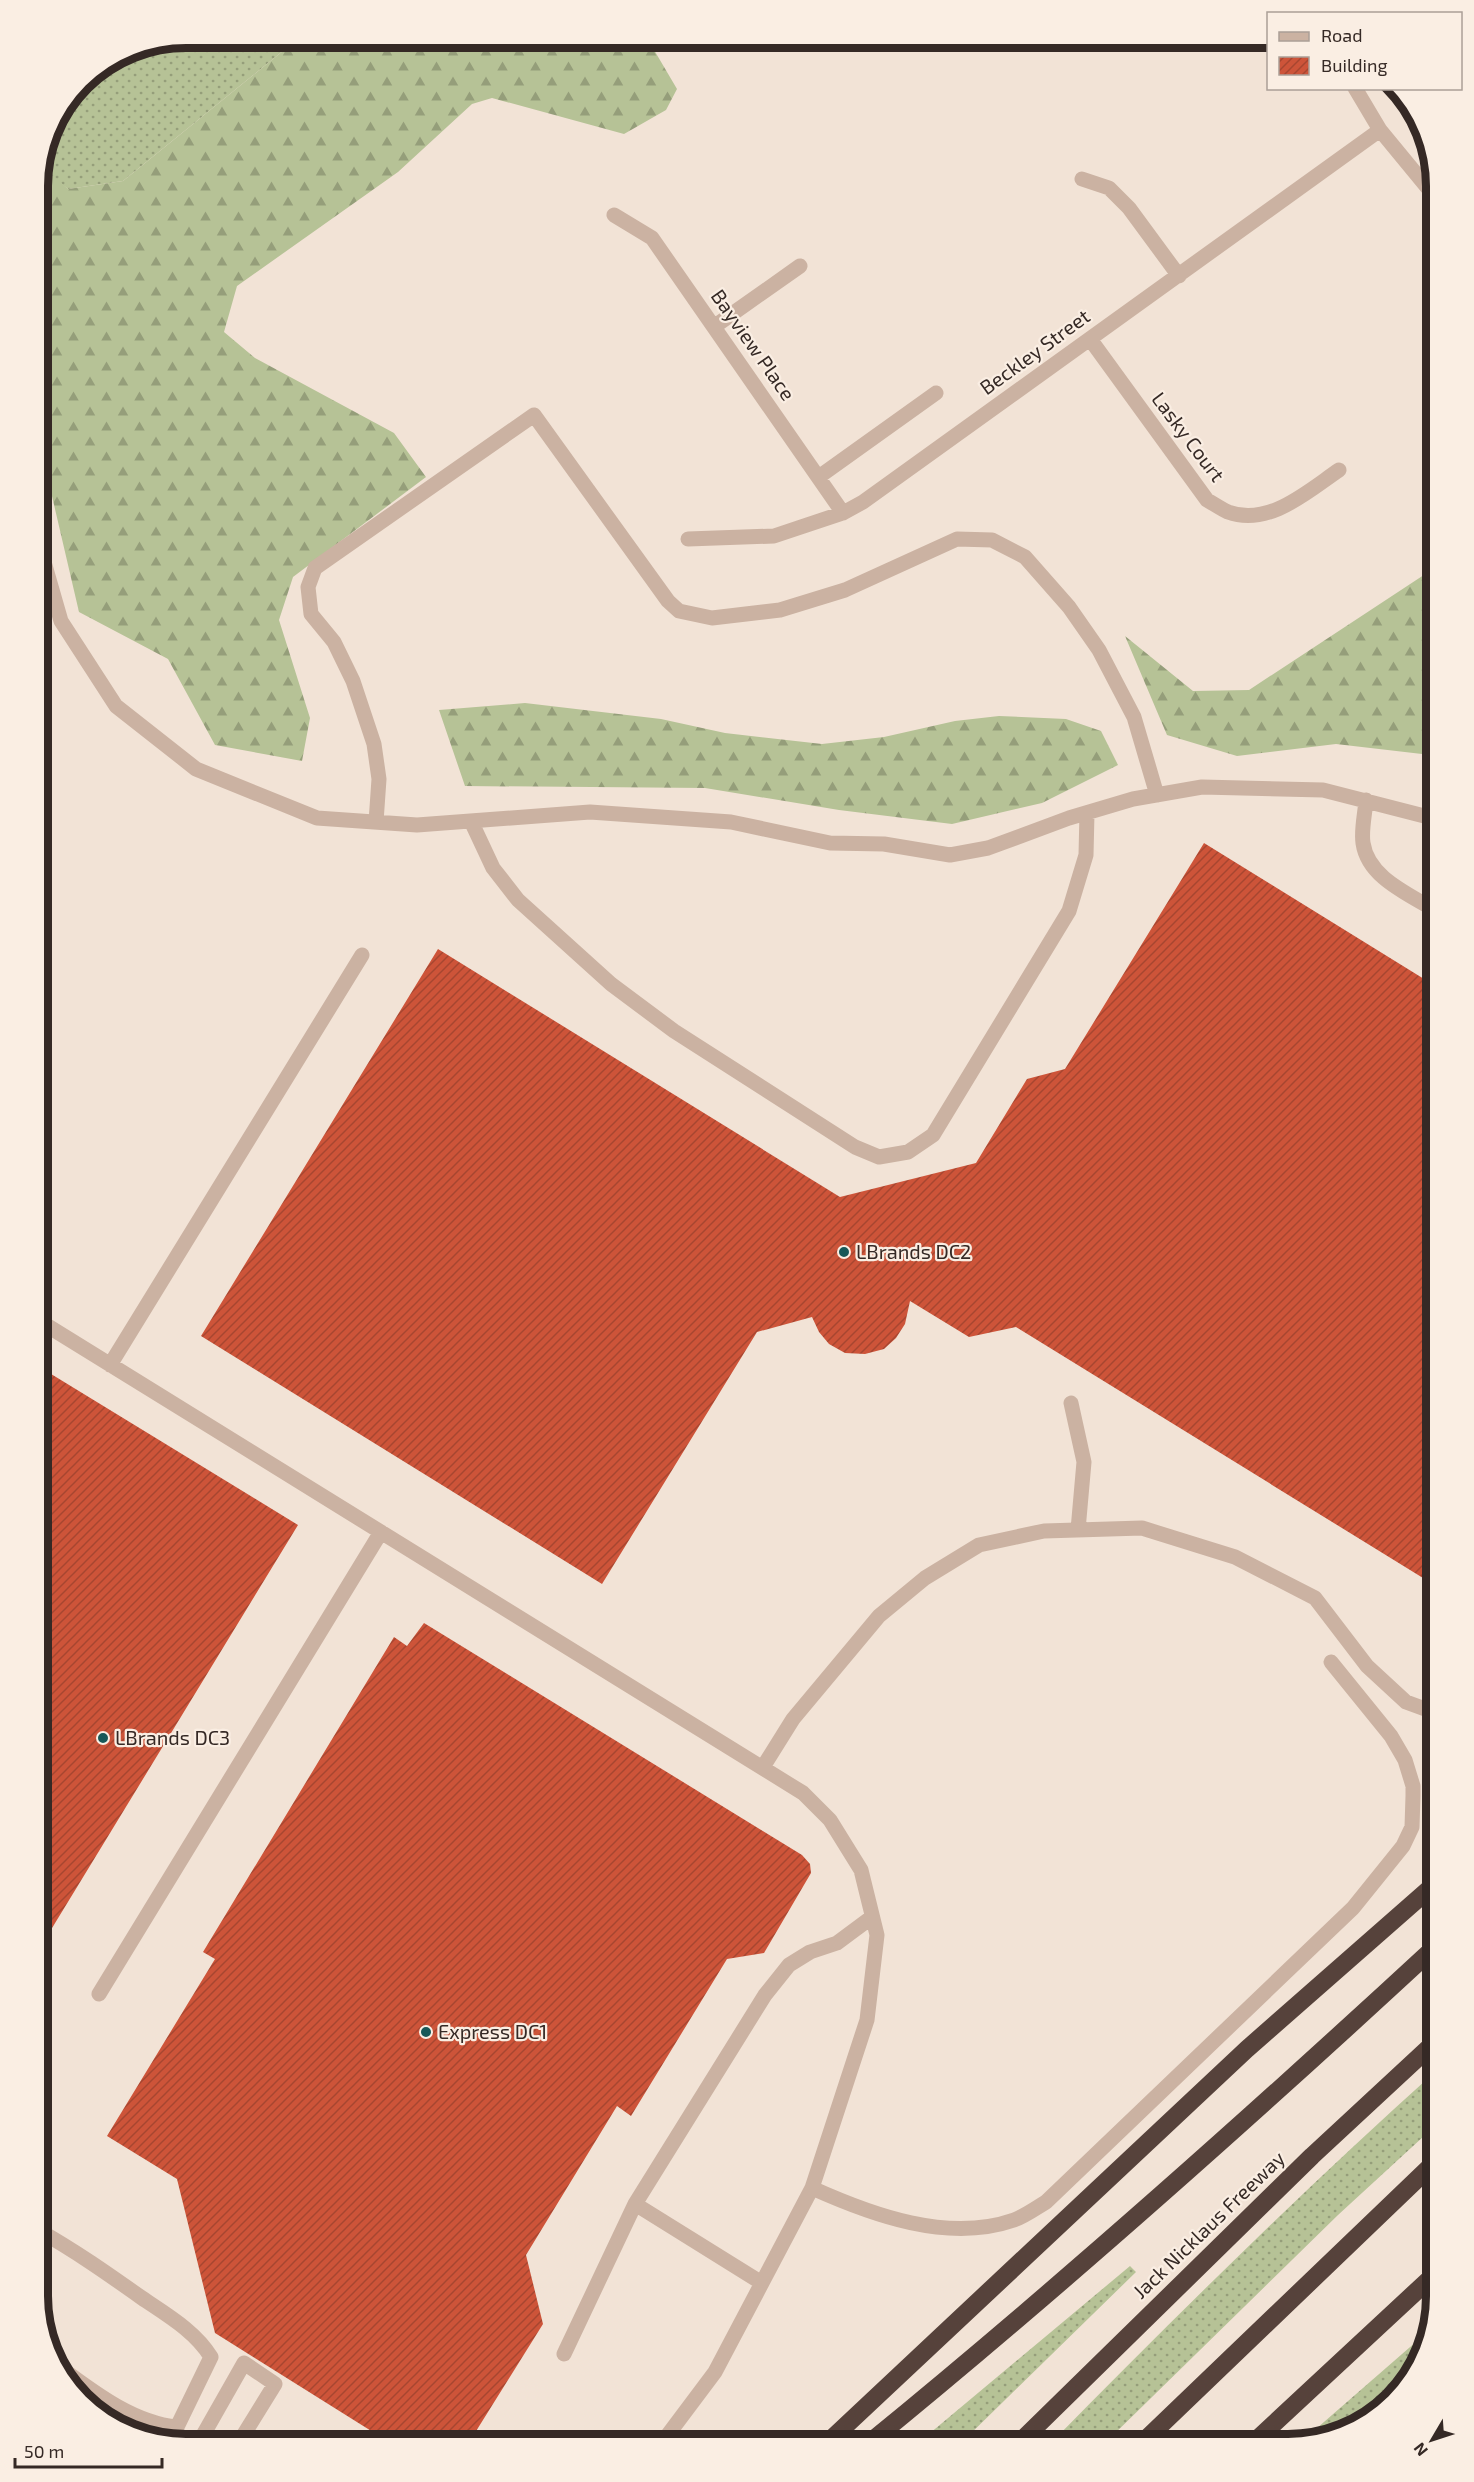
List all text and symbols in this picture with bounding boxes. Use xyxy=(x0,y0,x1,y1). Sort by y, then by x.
legend xyxy=(1267,12,1462,90)
text: Road xyxy=(1321,24,1362,46)
text: Building xyxy=(1321,54,1388,76)
street label: Bayview Place xyxy=(707,284,801,405)
street label: Beckley Street xyxy=(975,303,1094,399)
street label: Lasky Court xyxy=(1147,387,1231,486)
place label: LBrands DC2 xyxy=(856,1239,971,1263)
marker: LBrands DC2 xyxy=(837,1245,851,1259)
place label: LBrands DC3 xyxy=(115,1725,230,1749)
marker: LBrands DC3 xyxy=(96,1731,110,1745)
place label: Express DC1 xyxy=(438,2019,547,2043)
marker: Express DC1 xyxy=(419,2025,433,2039)
street label: Jack Nicklaus Freeway xyxy=(1127,2145,1289,2303)
north arrow xyxy=(1402,2410,1462,2470)
scale bar xyxy=(15,2431,162,2469)
text: N xyxy=(1409,2439,1431,2460)
text: 50 m xyxy=(24,2440,64,2462)

